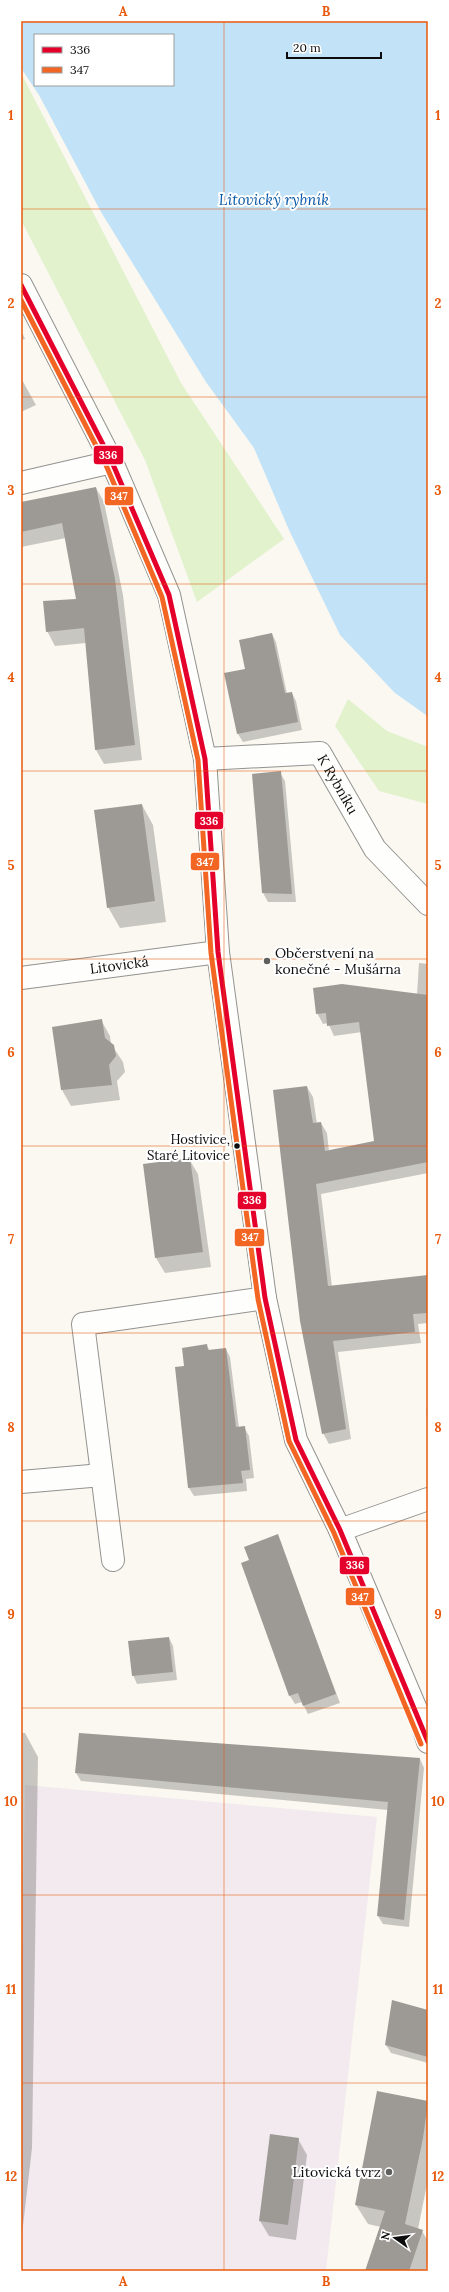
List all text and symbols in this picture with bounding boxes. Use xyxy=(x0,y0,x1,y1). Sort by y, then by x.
text: A xyxy=(119,3,128,20)
text: B xyxy=(322,3,331,20)
legend xyxy=(34,34,174,86)
scale bar xyxy=(287,34,381,60)
text: 20 m xyxy=(293,40,321,55)
text: 336 xyxy=(70,42,90,57)
text: 347 xyxy=(70,62,89,77)
text: 1 xyxy=(8,107,14,124)
text: 1 xyxy=(435,107,441,124)
water label: Litovický rybník xyxy=(219,190,329,209)
text: 2 xyxy=(8,295,15,312)
text: 2 xyxy=(435,295,442,312)
line badge: 336 xyxy=(93,445,124,465)
text: 336 xyxy=(99,448,117,462)
text: 3 xyxy=(7,482,15,499)
text: 3 xyxy=(434,482,442,499)
line badge: 347 xyxy=(104,486,134,506)
text: 347 xyxy=(110,489,128,503)
text: 4 xyxy=(7,669,15,686)
text: 4 xyxy=(434,669,442,686)
street label: K Rybníku xyxy=(314,751,362,817)
line badge: 336 xyxy=(194,811,224,830)
text: 336 xyxy=(200,814,218,828)
line badge: 347 xyxy=(190,852,220,871)
text: 347 xyxy=(196,855,214,869)
text: 5 xyxy=(7,857,15,874)
text: 5 xyxy=(434,857,442,874)
place label: Občerstvení na konečné - Mušárna xyxy=(275,944,401,978)
street label: Litovická xyxy=(89,952,150,978)
marker: Občerstvení na konečné - Mušárna xyxy=(262,956,272,966)
text: 6 xyxy=(7,1044,15,1061)
text: 6 xyxy=(434,1044,442,1061)
place label: Hostivice, Staré Litovice xyxy=(147,1131,230,1164)
marker: Hostivice, Staré Litovice xyxy=(232,1141,242,1151)
line badge: 336 xyxy=(237,1191,267,1210)
text: 336 xyxy=(243,1193,261,1207)
line badge: 347 xyxy=(234,1228,265,1247)
text: 347 xyxy=(241,1230,259,1244)
text: 7 xyxy=(8,1231,14,1248)
text: 7 xyxy=(435,1231,441,1248)
text: 8 xyxy=(7,1419,15,1436)
text: 8 xyxy=(434,1419,442,1436)
line badge: 336 xyxy=(339,1556,370,1575)
text: 336 xyxy=(346,1558,364,1572)
line badge: 347 xyxy=(345,1587,375,1606)
text: 347 xyxy=(351,1590,369,1604)
text: 9 xyxy=(7,1606,15,1623)
text: 9 xyxy=(434,1606,442,1623)
text: 10 xyxy=(4,1793,18,1810)
text: 10 xyxy=(431,1793,445,1810)
text: 11 xyxy=(6,1981,16,1998)
text: 11 xyxy=(433,1981,443,1998)
place label: Litovická tvrz xyxy=(292,2163,381,2181)
marker: Litovická tvrz xyxy=(384,2167,394,2177)
text: 12 xyxy=(5,2168,17,2185)
text: 12 xyxy=(432,2168,444,2185)
north arrow xyxy=(375,2218,415,2258)
text: N xyxy=(377,2229,393,2241)
text: A xyxy=(119,2273,128,2290)
text: B xyxy=(322,2273,331,2290)

